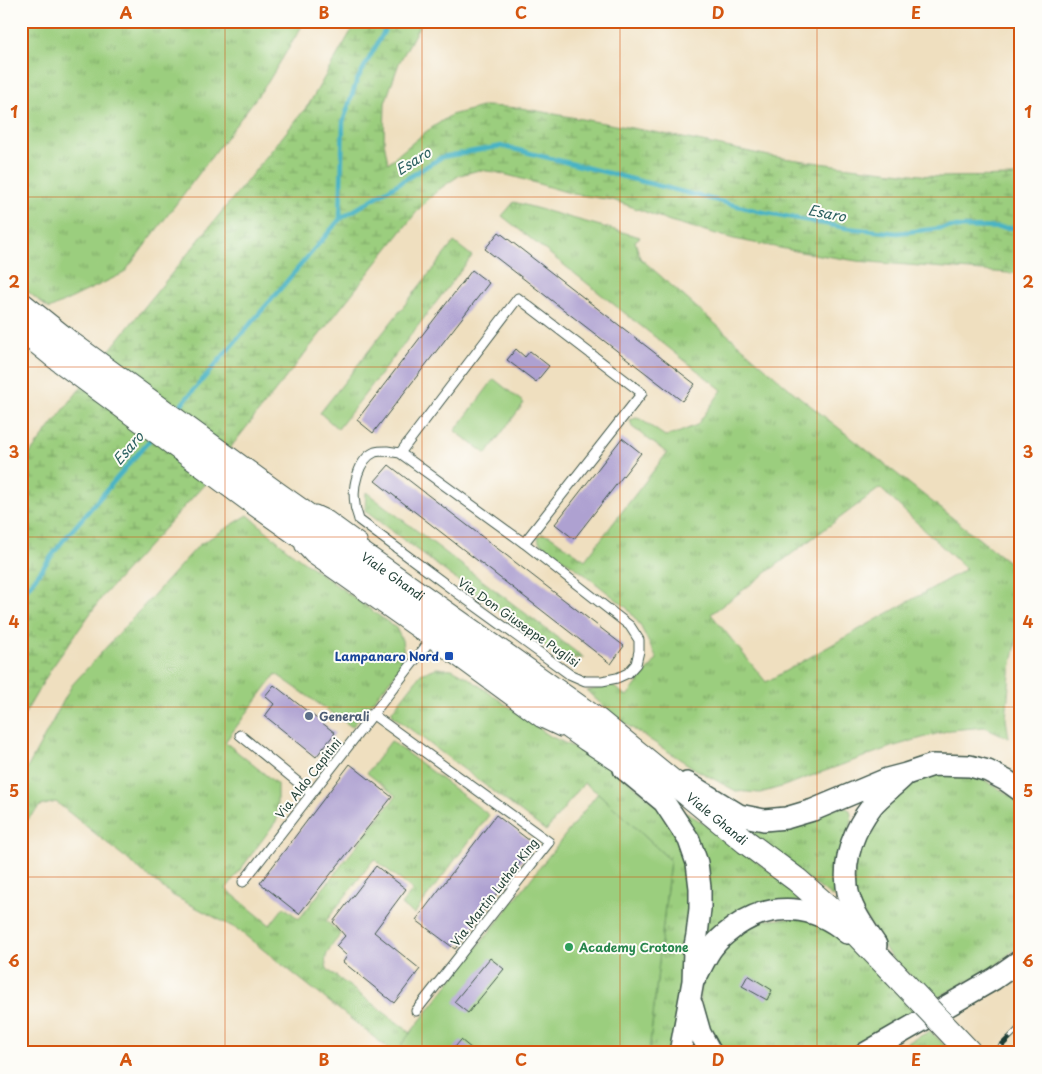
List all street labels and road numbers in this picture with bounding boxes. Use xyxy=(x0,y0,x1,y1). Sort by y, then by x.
street label: Viale Ghandi xyxy=(358,547,429,605)
street label: Via Don Giuseppe Puglisi xyxy=(454,573,584,671)
street label: Via Aldo Capitini xyxy=(271,734,345,822)
street label: Viale Ghandi xyxy=(683,788,752,849)
street label: Via Martin Luther King xyxy=(446,834,542,950)

